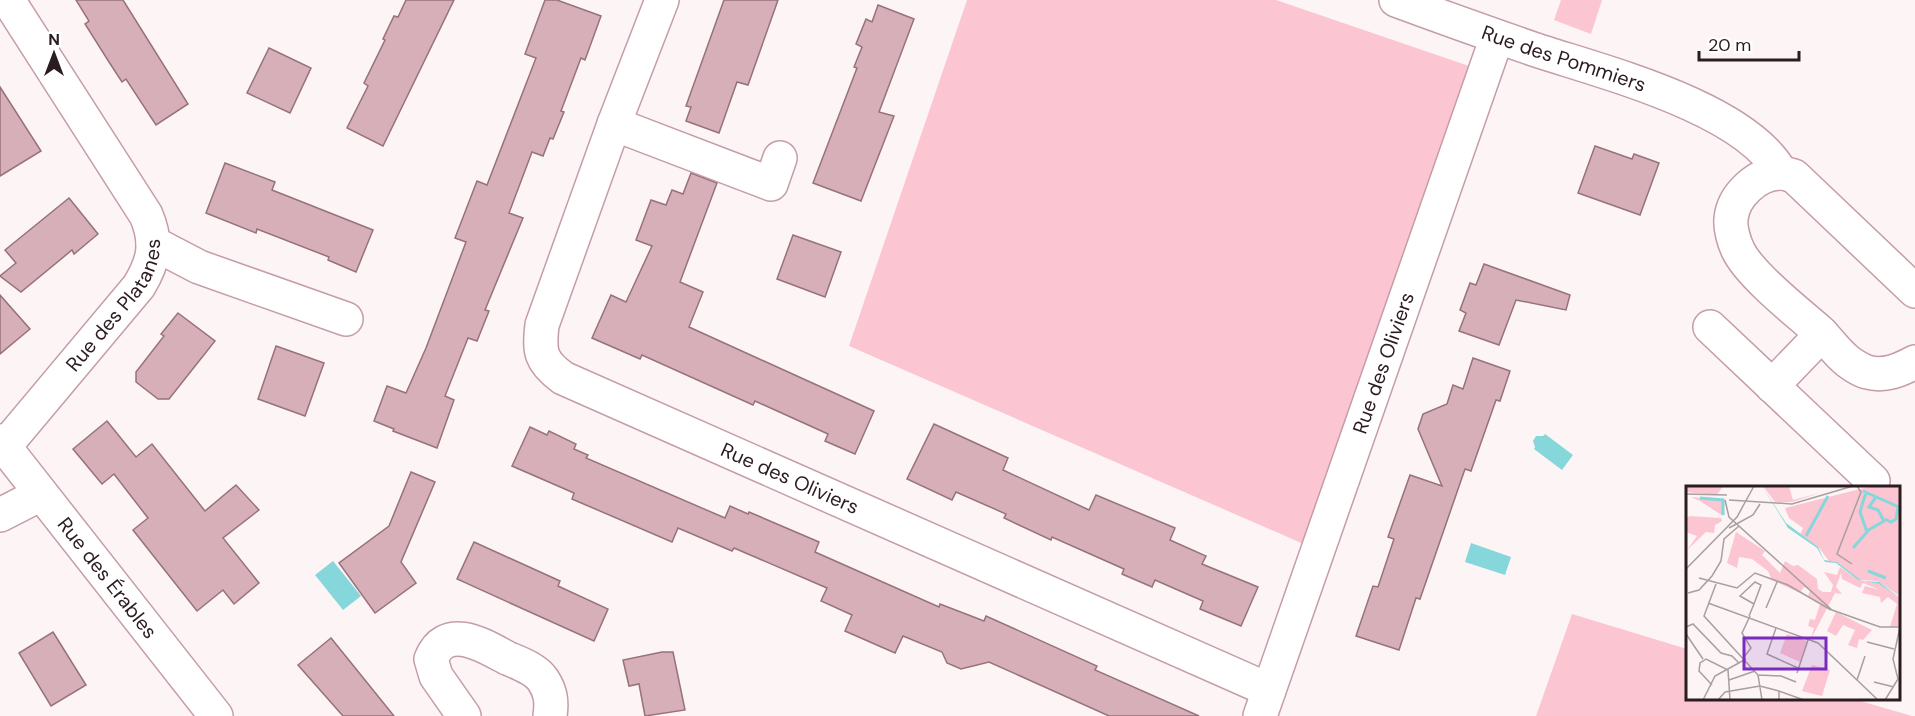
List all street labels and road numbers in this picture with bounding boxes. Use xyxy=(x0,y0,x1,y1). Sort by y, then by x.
street label: Rue des Pommiers xyxy=(1478,19,1650,98)
street label: Rue des Platanes xyxy=(60,238,166,377)
street label: Rue des Oliviers xyxy=(1347,289,1420,437)
street label: Rue des Oliviers xyxy=(717,436,863,520)
street label: Rue des Érables xyxy=(52,512,163,644)

